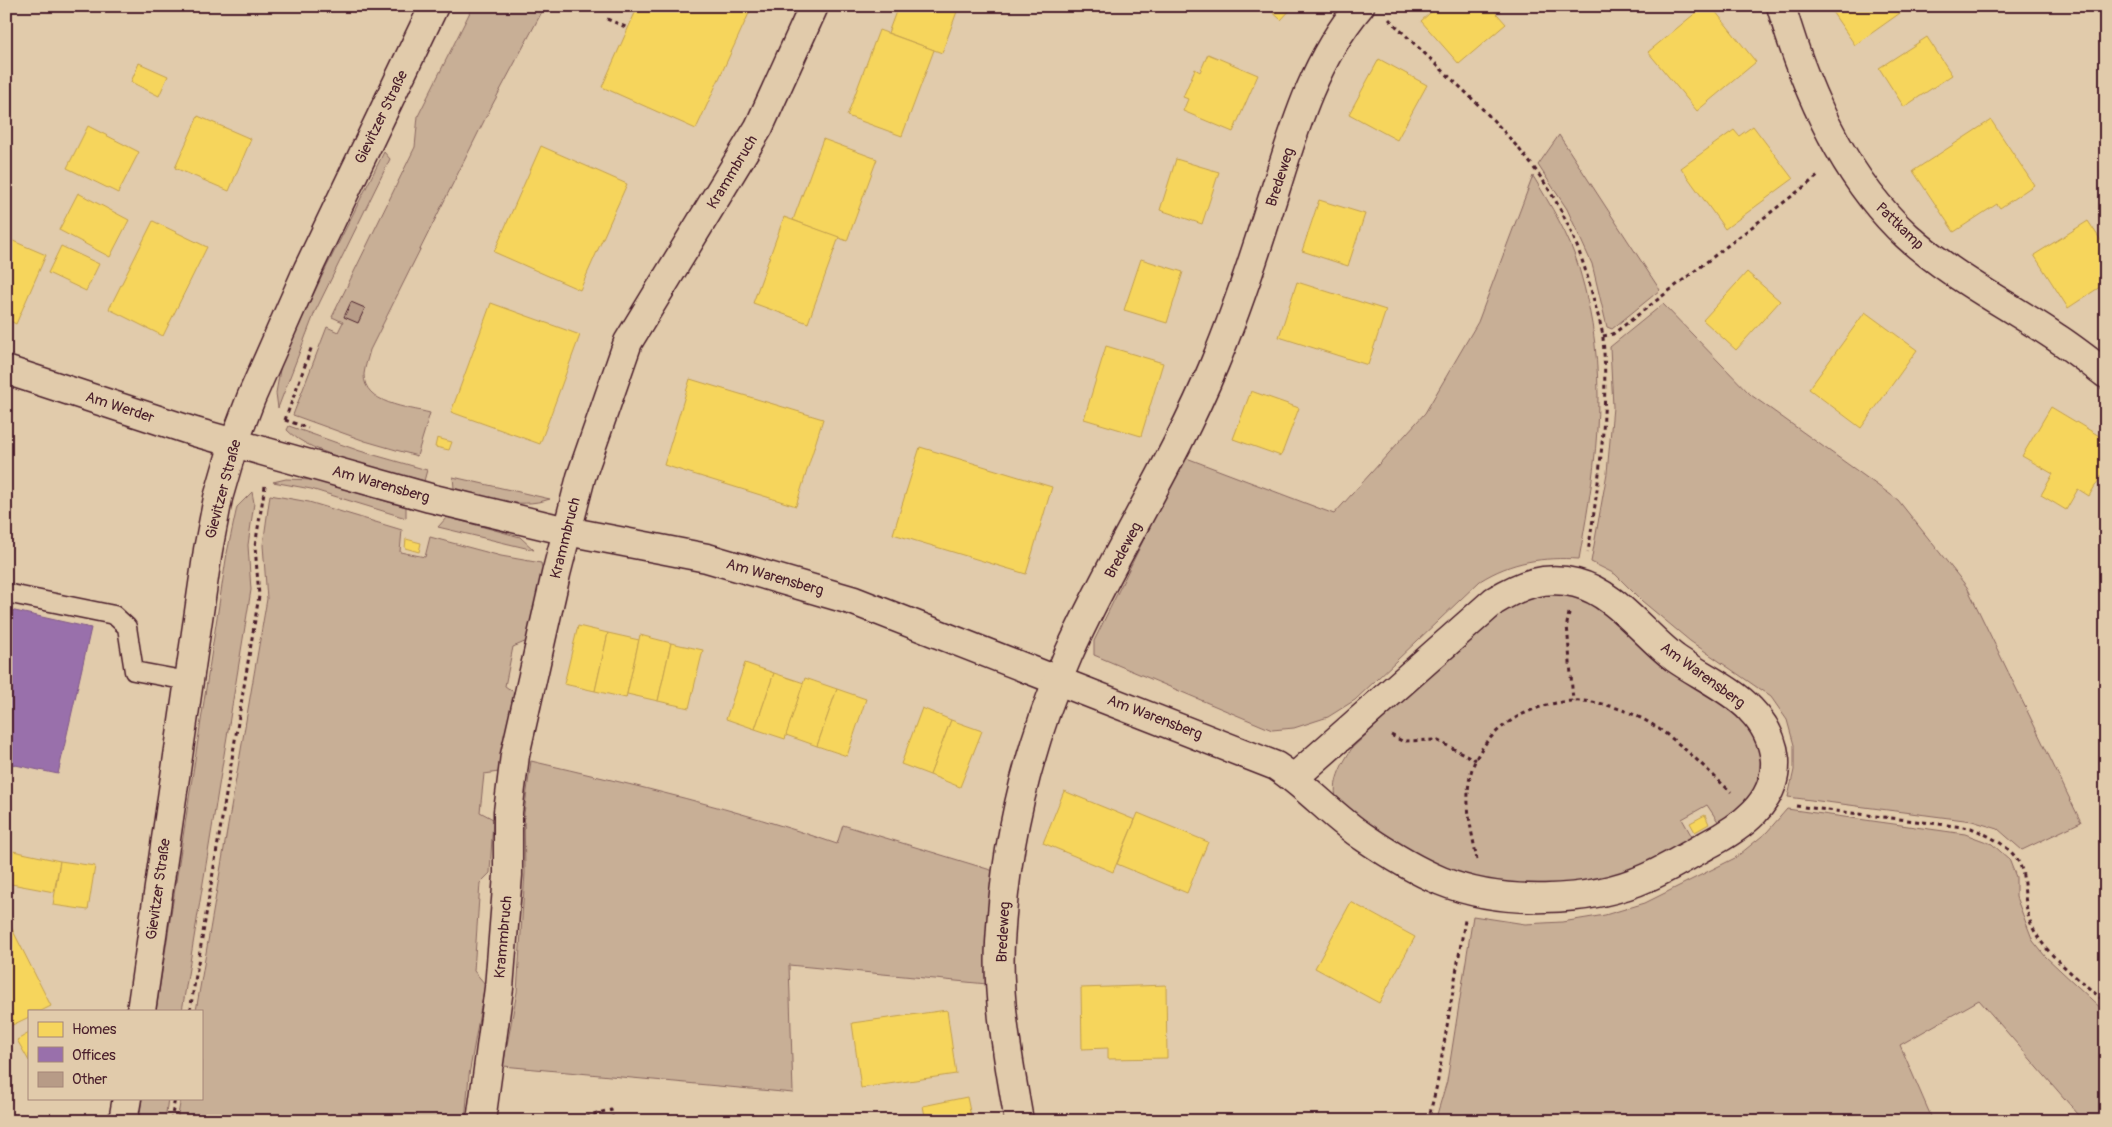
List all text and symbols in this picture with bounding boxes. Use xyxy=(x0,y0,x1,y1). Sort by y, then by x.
street label: Gievitzer Straße xyxy=(351,67,413,167)
street label: Krammbruch xyxy=(703,132,762,213)
street label: Bredeweg xyxy=(1262,145,1299,209)
street label: Pattkamp xyxy=(1871,199,1928,254)
street label: Am Werder xyxy=(83,387,157,428)
street label: Gievitzer Straße xyxy=(201,437,246,541)
street label: Am Warensberg xyxy=(330,461,432,507)
street label: Krammbruch xyxy=(546,496,585,581)
street label: Bredeweg xyxy=(1101,519,1146,582)
street label: Am Warensberg xyxy=(724,554,826,600)
street label: Am Warensberg xyxy=(1656,638,1749,713)
street label: Am Warensberg xyxy=(1104,691,1205,744)
street label: Gievitzer Straße xyxy=(142,837,175,941)
street label: Krammbruch xyxy=(490,895,517,979)
street label: Bredeweg xyxy=(992,901,1015,963)
legend xyxy=(28,1010,202,1100)
text: Homes xyxy=(72,1020,117,1039)
text: Offices xyxy=(72,1046,116,1065)
text: Other xyxy=(72,1070,108,1089)

